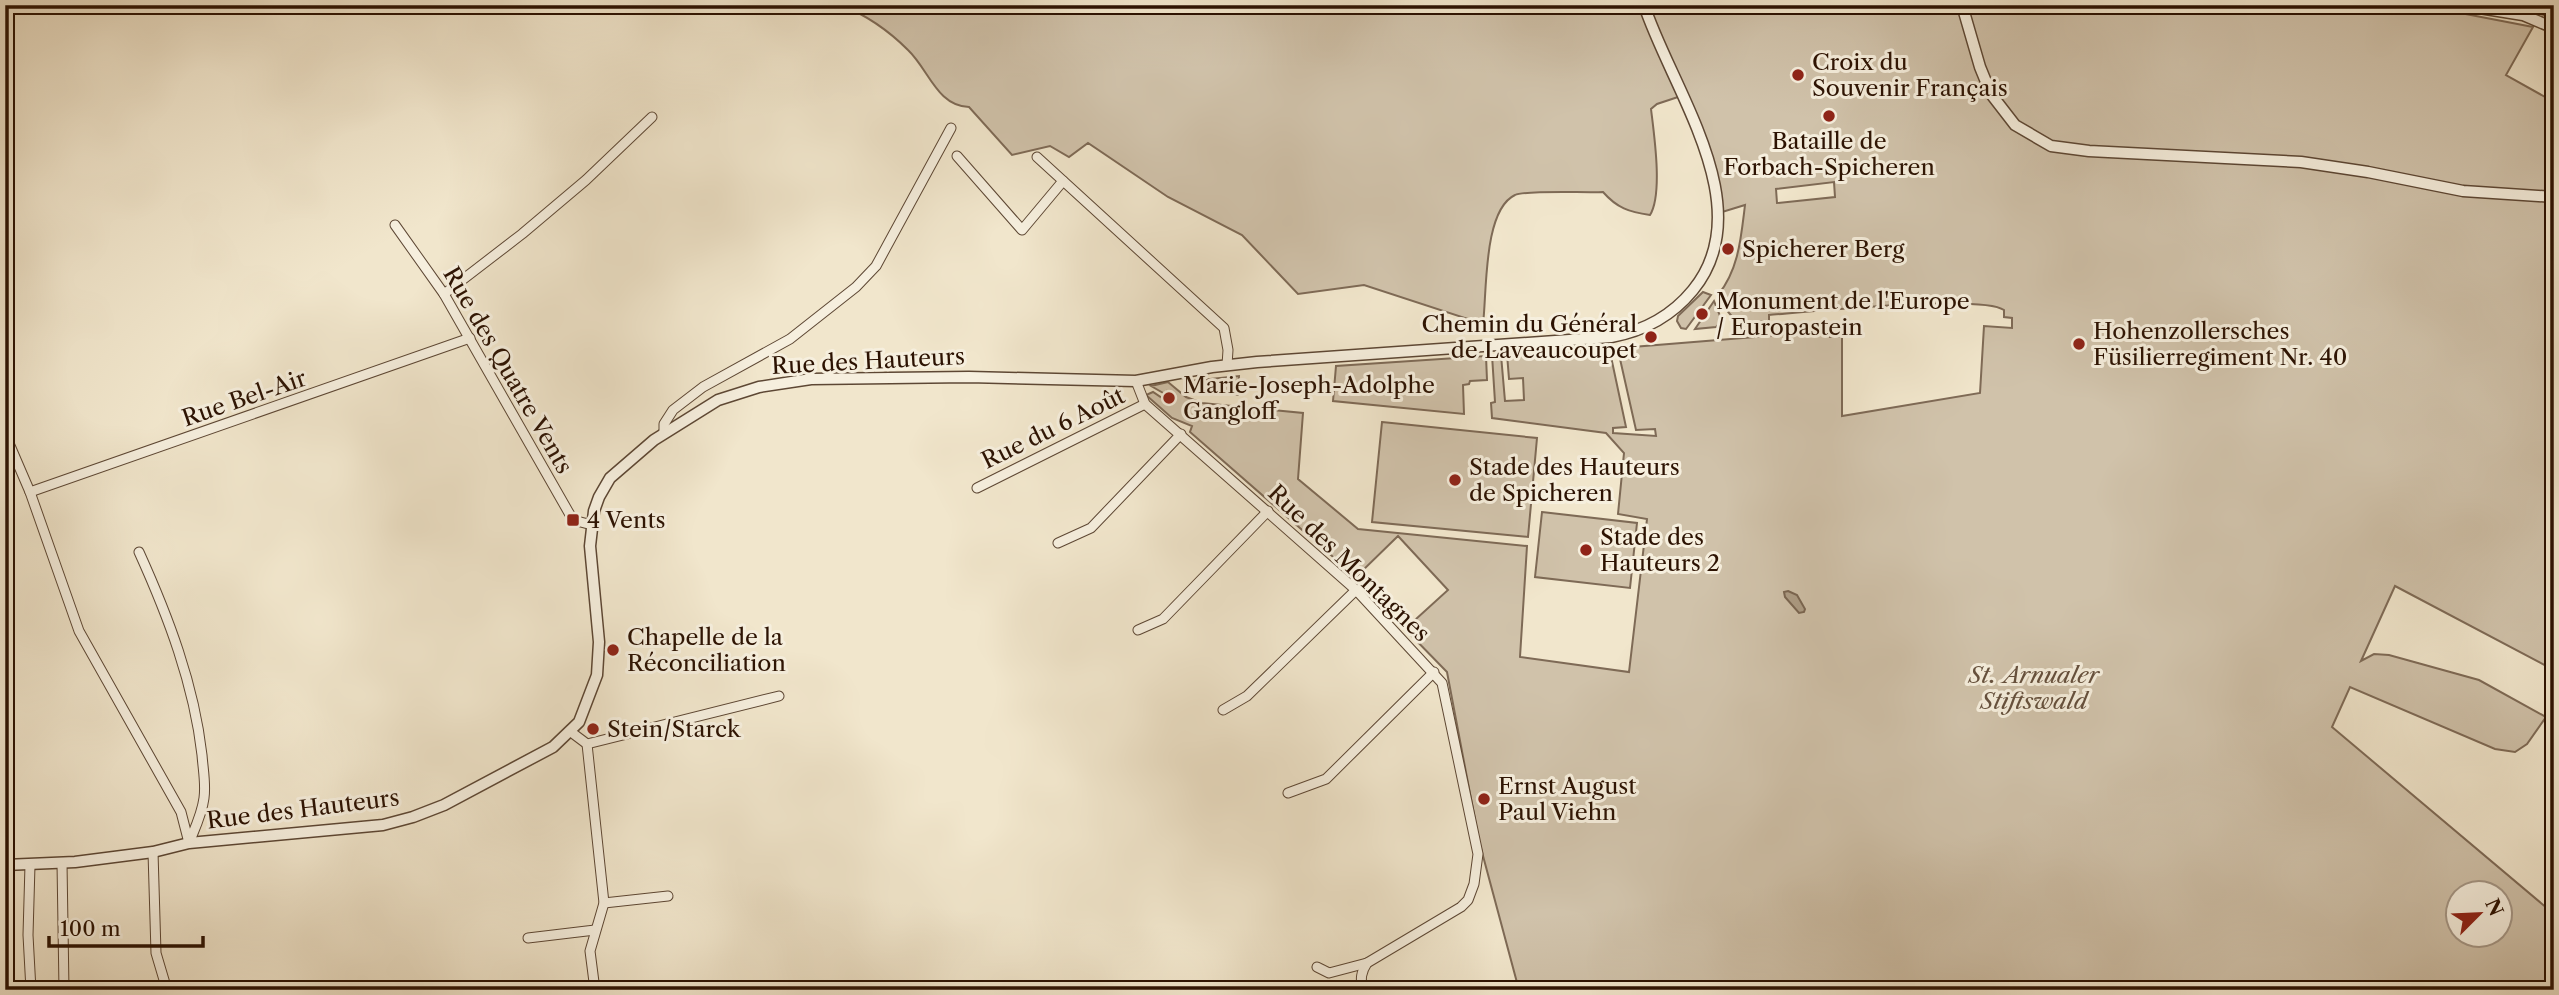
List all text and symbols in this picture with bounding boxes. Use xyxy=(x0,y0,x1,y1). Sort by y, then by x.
place label: Croix du Souvenir Français xyxy=(1812,48,2008,102)
marker: Croix du Souvenir Français xyxy=(1790,67,1806,83)
marker: Bataille de Forbach-Spicheren xyxy=(1821,108,1837,124)
place label: Bataille de Forbach-Spicheren xyxy=(1723,127,1935,181)
place label: Spicherer Berg xyxy=(1742,235,1905,263)
marker: Spicherer Berg xyxy=(1720,241,1736,257)
street label: Rue des Quatre Vents xyxy=(437,262,579,478)
place label: Monument de l'Europe / Europastein xyxy=(1716,287,1970,341)
marker: Monument de l'Europe / Europastein xyxy=(1694,306,1710,322)
place label: Chemin du Général de Laveaucoupet xyxy=(1422,310,1637,364)
place label: Hohenzollersches Füsilierregiment Nr. 40 xyxy=(2093,317,2347,371)
marker: Chemin du Général de Laveaucoupet xyxy=(1643,329,1659,345)
marker: Hohenzollersches Füsilierregiment Nr. 40 xyxy=(2071,336,2087,352)
street label: Rue des Hauteurs xyxy=(771,342,965,380)
street label: Rue Bel-Air xyxy=(178,364,310,432)
place label: Marie-Joseph-Adolphe Gangloff xyxy=(1183,371,1435,425)
street label: Rue du 6 Août xyxy=(977,381,1129,475)
marker: Marie-Joseph-Adolphe Gangloff xyxy=(1161,390,1177,406)
place label: Stade des Hauteurs de Spicheren xyxy=(1469,453,1680,507)
marker: Stade des Hauteurs de Spicheren xyxy=(1447,472,1463,488)
street label: Rue des Montagnes xyxy=(1262,479,1436,647)
place label: 4 Vents xyxy=(587,506,666,534)
marker: 4 Vents xyxy=(565,512,581,528)
place label: Stade des Hauteurs 2 xyxy=(1600,523,1720,577)
marker: Stade des Hauteurs 2 xyxy=(1578,542,1594,558)
place label: Chapelle de la Réconciliation xyxy=(627,623,786,677)
marker: Chapelle de la Réconciliation xyxy=(605,642,621,658)
park label: St. Arnualer Stiftswald xyxy=(1967,661,2101,715)
place label: Stein/Starck xyxy=(607,715,742,743)
marker: Stein/Starck xyxy=(585,721,601,737)
place label: Ernst August Paul Viehn xyxy=(1498,772,1636,826)
street label: Rue des Hauteurs xyxy=(205,783,401,835)
marker: Ernst August Paul Viehn xyxy=(1476,791,1492,807)
north arrow xyxy=(2444,880,2514,950)
text: N xyxy=(2480,895,2508,920)
scale bar xyxy=(49,904,203,948)
text: 100 m xyxy=(60,916,121,941)

